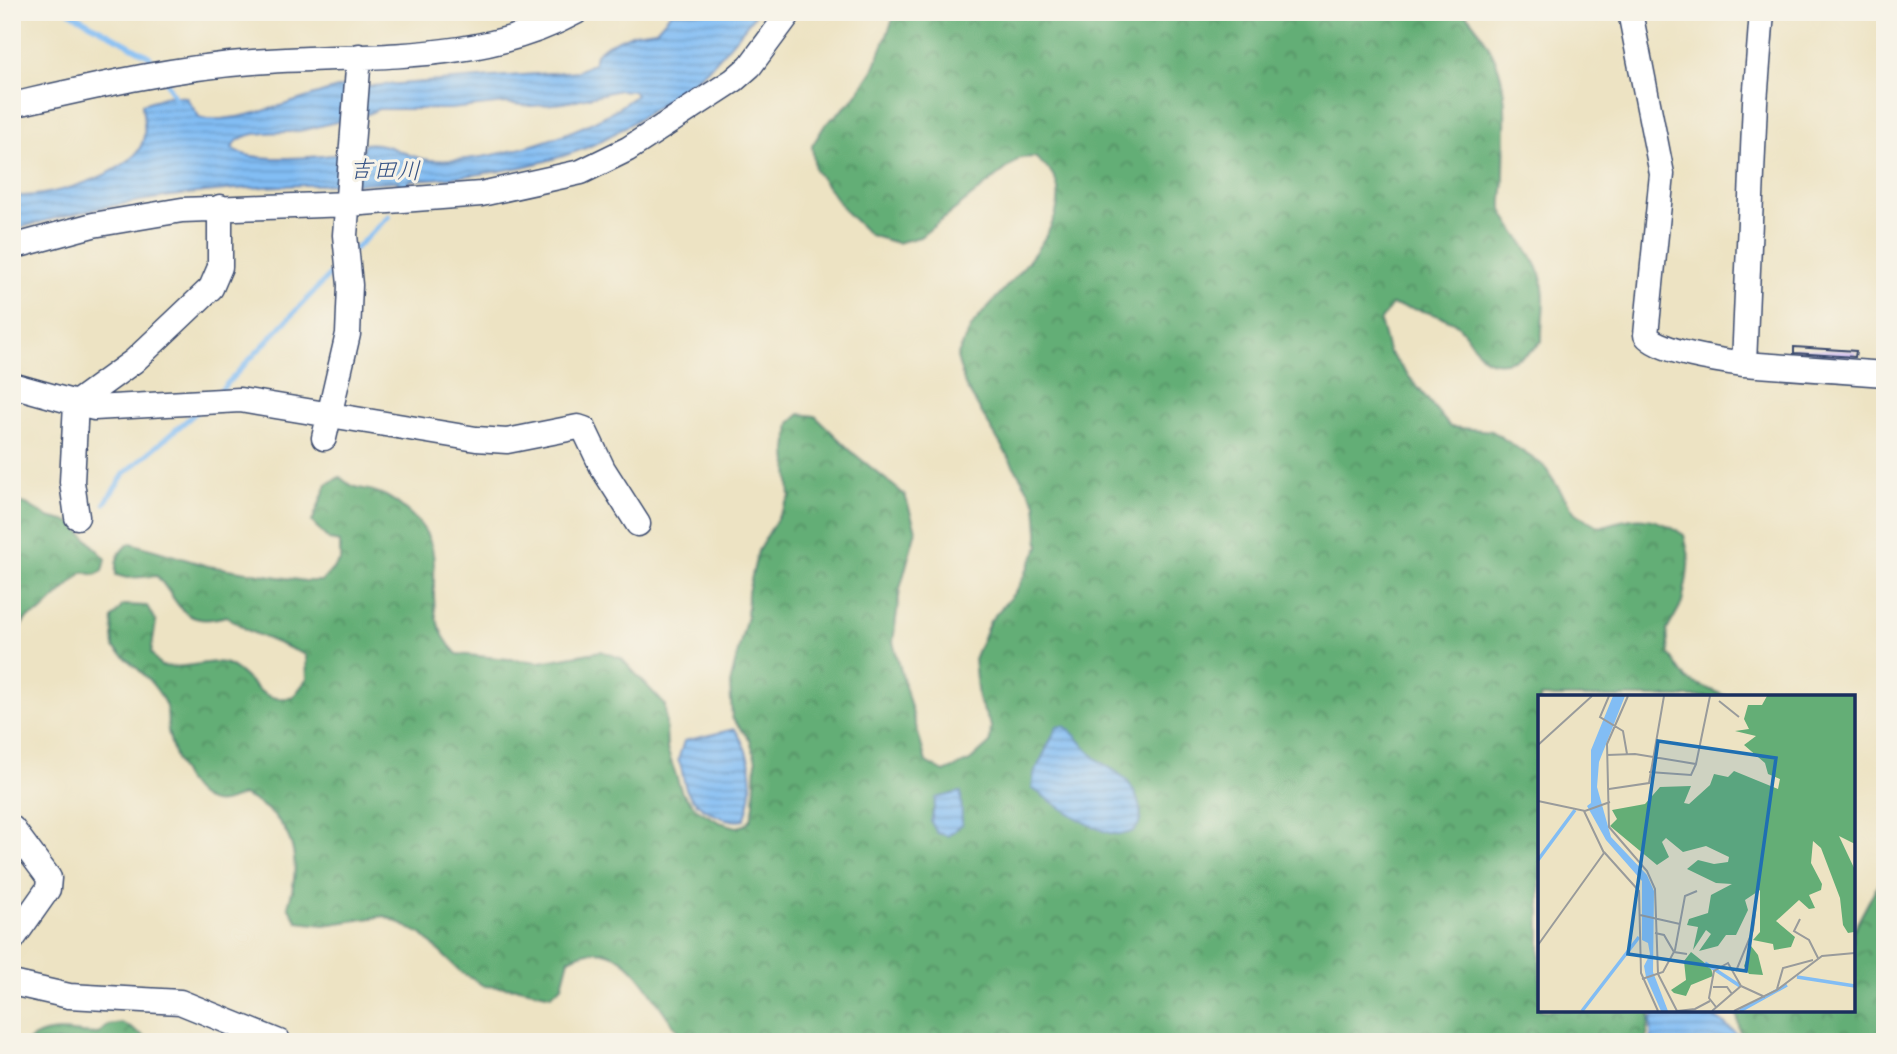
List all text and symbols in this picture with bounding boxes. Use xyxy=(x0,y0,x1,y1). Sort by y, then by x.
water label: 吉田川 xyxy=(349,152,421,186)
inset map xyxy=(1538,695,1855,1012)

